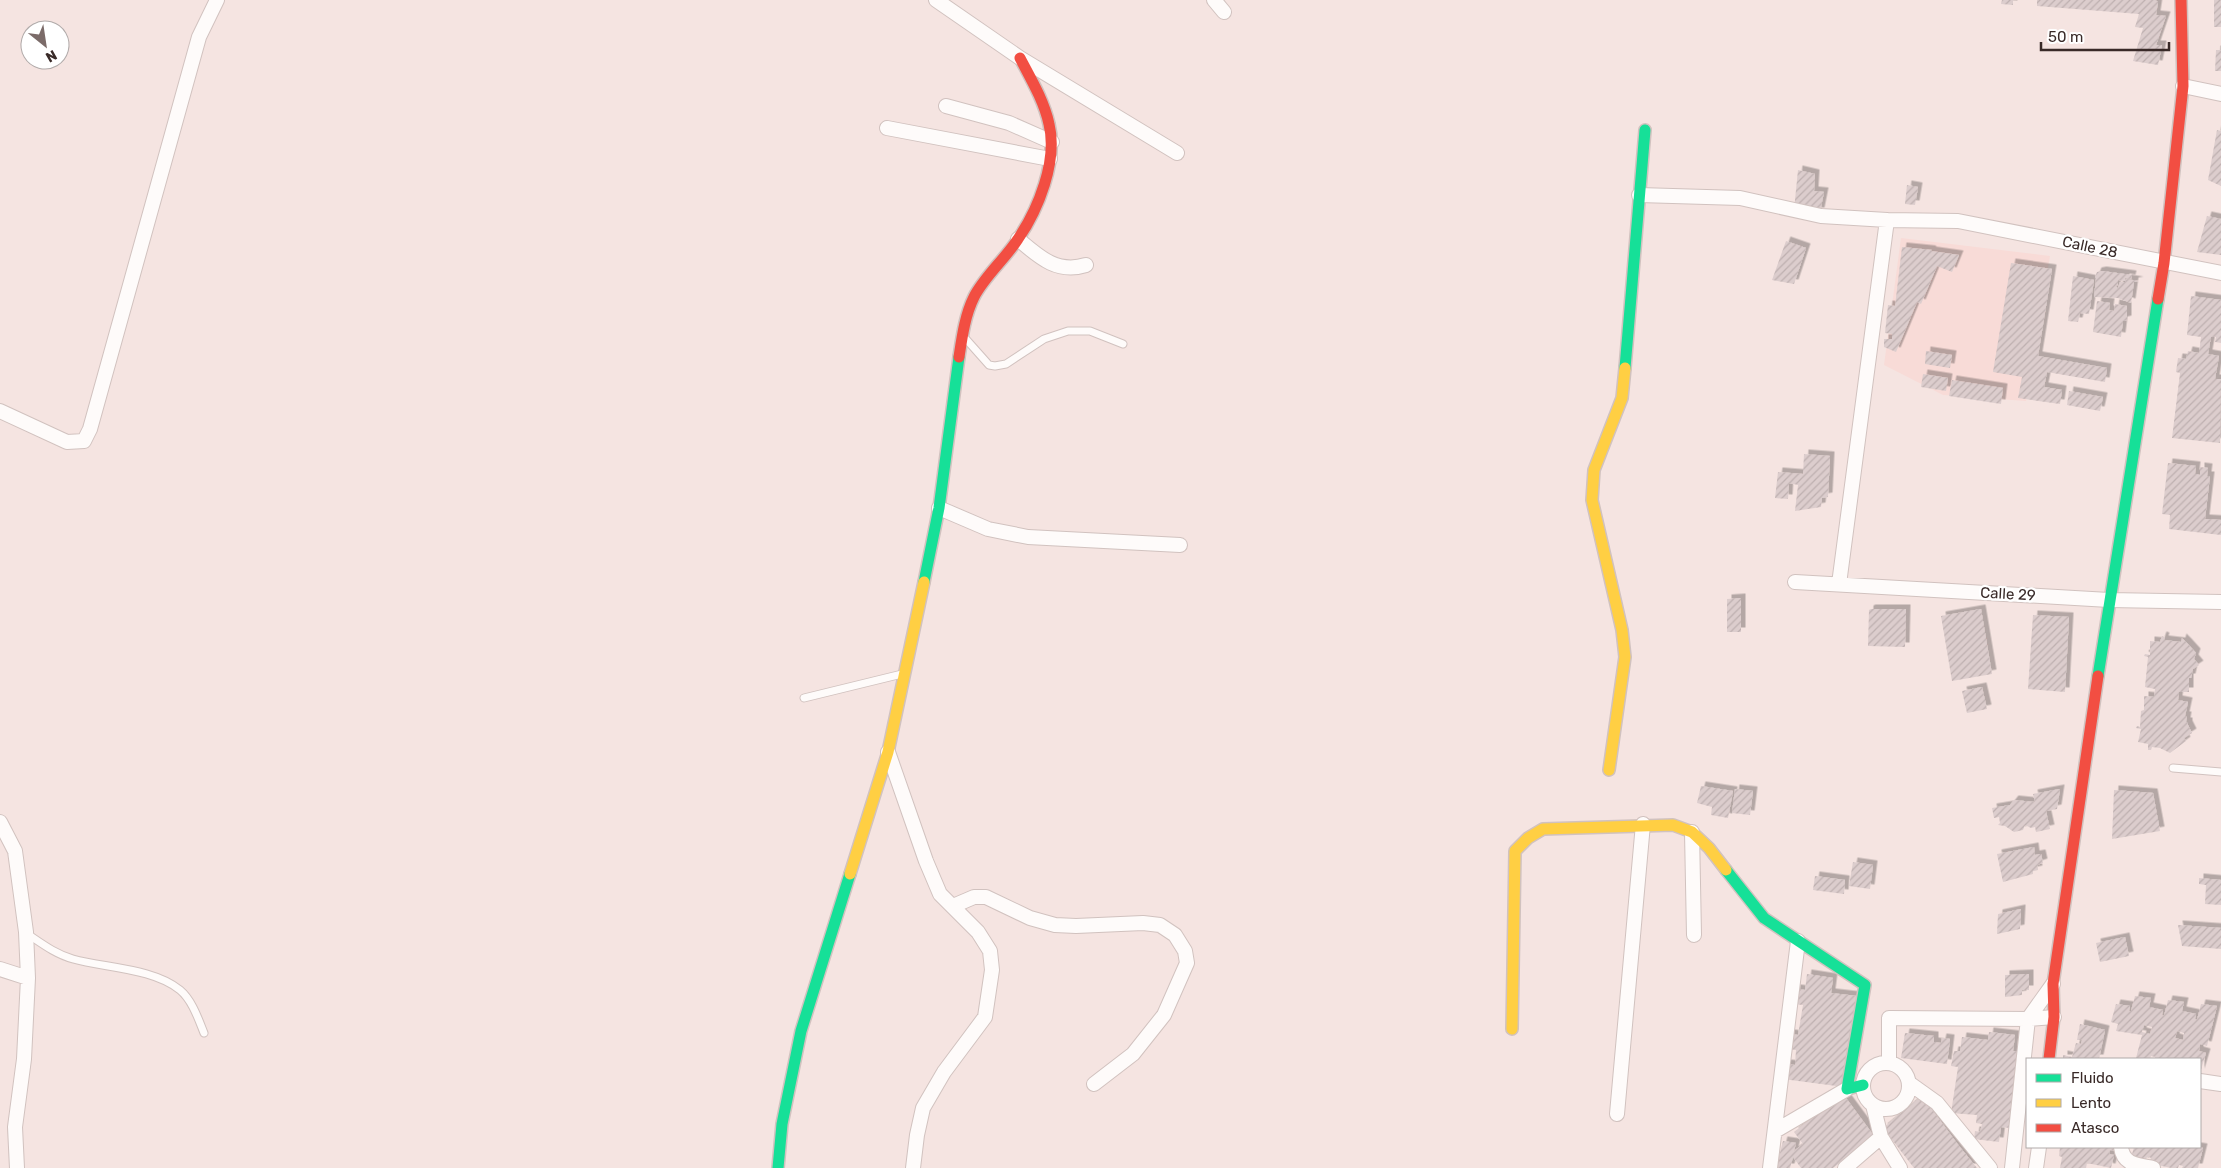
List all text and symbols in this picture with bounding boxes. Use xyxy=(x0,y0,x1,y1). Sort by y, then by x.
north arrow xyxy=(20,20,70,70)
scale bar xyxy=(2041,20,2168,52)
text: 50 m xyxy=(2048,28,2083,46)
text: N xyxy=(43,46,60,66)
street label: Calle 28 xyxy=(2061,232,2119,262)
street label: Calle 29 xyxy=(1980,584,2036,604)
legend xyxy=(2026,1058,2201,1148)
text: Fluido xyxy=(2071,1069,2114,1087)
text: Lento xyxy=(2071,1094,2111,1112)
text: Atasco xyxy=(2071,1119,2119,1137)

